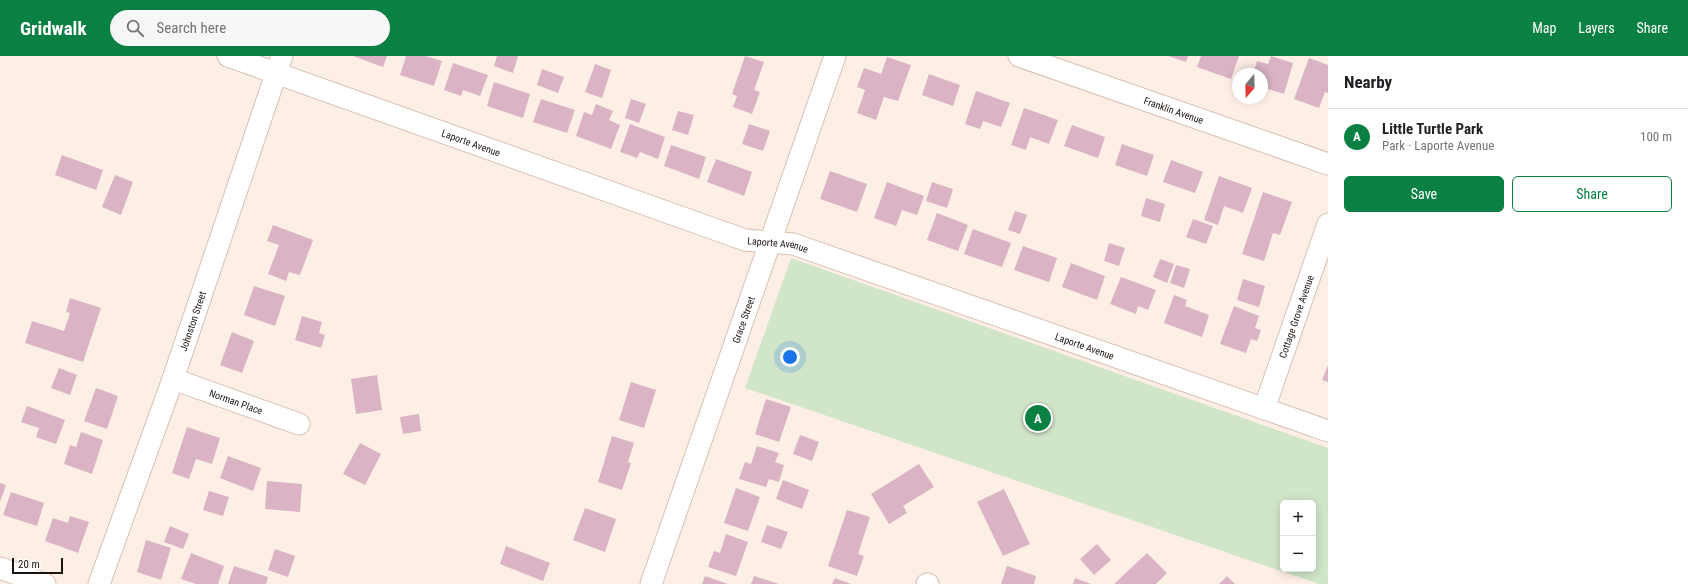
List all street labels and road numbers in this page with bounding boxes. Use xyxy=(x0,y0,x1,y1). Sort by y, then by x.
street label: Franklin Avenue xyxy=(1142,95,1205,126)
street label: Laporte Avenue xyxy=(440,127,502,159)
street label: Laporte Avenue xyxy=(747,235,810,255)
street label: Cottage Grove Avenue xyxy=(1277,273,1316,360)
street label: Johnston Street xyxy=(178,290,208,353)
street label: Grace Street xyxy=(730,295,757,345)
street label: Laporte Avenue xyxy=(1054,331,1116,362)
street label: Norman Place xyxy=(208,387,264,417)

